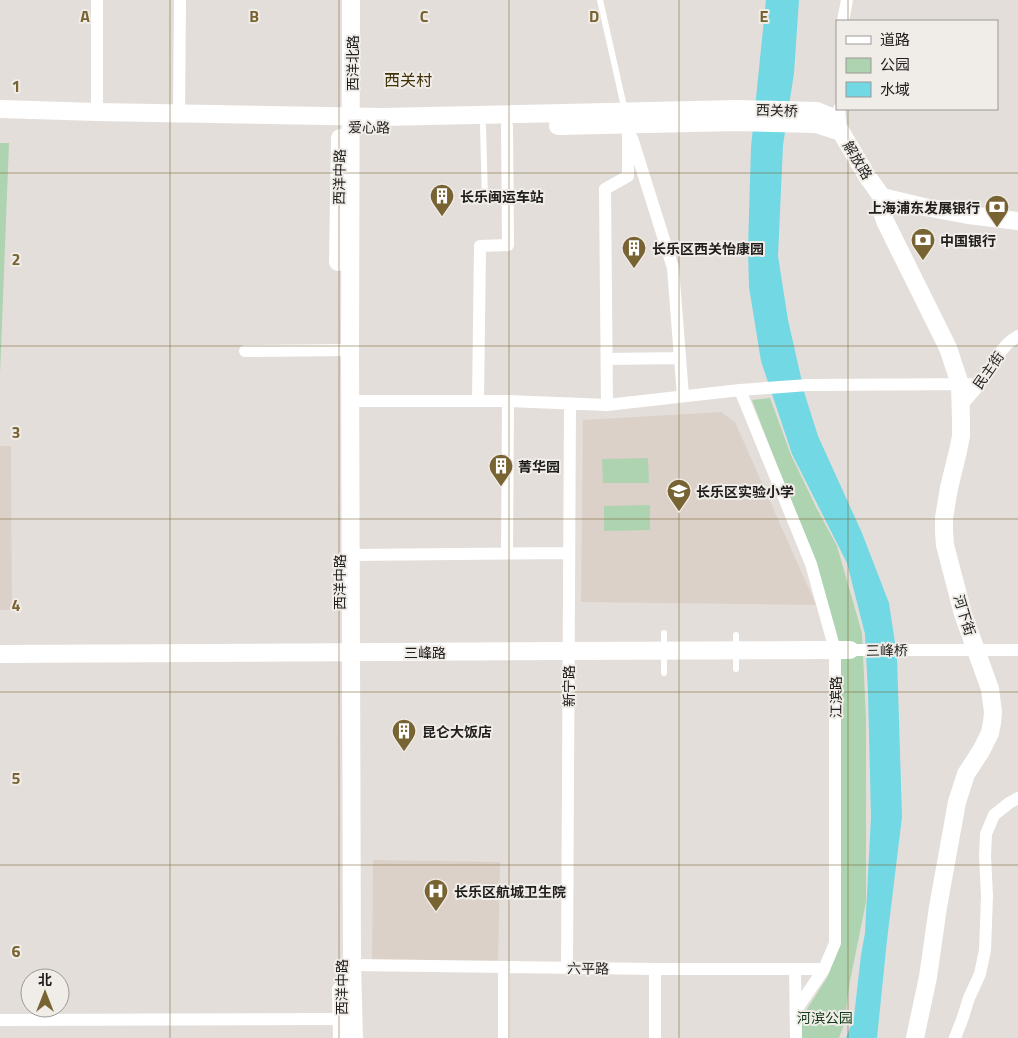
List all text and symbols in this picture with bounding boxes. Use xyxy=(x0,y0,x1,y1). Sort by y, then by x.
text: A xyxy=(80,4,90,28)
text: B xyxy=(249,4,259,28)
text: C xyxy=(420,4,429,28)
text: D xyxy=(589,4,599,28)
text: E xyxy=(760,4,769,28)
legend xyxy=(836,20,998,110)
text: 道路 xyxy=(880,28,910,51)
street label: 西洋北路 xyxy=(342,35,363,91)
text: 公园 xyxy=(880,53,910,76)
district label: 西关村 xyxy=(384,68,432,92)
text: 1 xyxy=(12,74,20,98)
text: 水域 xyxy=(880,78,910,101)
street label: 西关桥 xyxy=(756,99,798,121)
street label: 爱心路 xyxy=(348,116,390,138)
street label: 解放路 xyxy=(838,137,878,183)
street label: 西洋中路 xyxy=(328,149,350,205)
building icon: 长乐闽运车站 xyxy=(429,183,455,217)
place label: 长乐闽运车站 xyxy=(460,186,544,207)
bank icon: 上海浦东发展银行 xyxy=(984,194,1010,228)
place label: 上海浦东发展银行 xyxy=(868,197,980,218)
bank icon: 中国银行 xyxy=(910,227,936,261)
place label: 中国银行 xyxy=(940,230,996,251)
building icon: 长乐区西关怡康园 xyxy=(621,235,647,269)
place label: 长乐区西关怡康园 xyxy=(652,238,764,259)
text: 2 xyxy=(12,247,20,271)
street label: 民主街 xyxy=(967,347,1009,393)
text: 3 xyxy=(12,420,20,444)
building icon: 菁华园 xyxy=(488,453,514,487)
place label: 菁华园 xyxy=(518,456,560,477)
school or university icon: 长乐区实验小学 xyxy=(666,478,692,512)
place label: 长乐区实验小学 xyxy=(696,481,794,502)
street label: 西洋中路 xyxy=(329,554,350,610)
street label: 河下街 xyxy=(949,592,981,638)
text: 4 xyxy=(12,593,21,617)
street label: 三峰桥 xyxy=(866,639,908,661)
street label: 三峰路 xyxy=(404,642,446,663)
street label: 新宁路 xyxy=(558,665,579,707)
street label: 江滨路 xyxy=(825,676,846,718)
building icon: 昆仑大饭店 xyxy=(391,718,417,752)
place label: 昆仑大饭店 xyxy=(422,721,492,742)
text: 5 xyxy=(12,766,21,790)
hospital icon: 长乐区航城卫生院 xyxy=(423,878,449,912)
place label: 长乐区航城卫生院 xyxy=(454,881,566,902)
text: 6 xyxy=(12,939,21,963)
street label: 六平路 xyxy=(567,957,609,979)
street label: 西洋中路 xyxy=(331,959,352,1015)
north arrow xyxy=(20,968,70,1018)
text: 北 xyxy=(38,969,52,990)
park label: 河滨公园 xyxy=(797,1007,853,1028)

